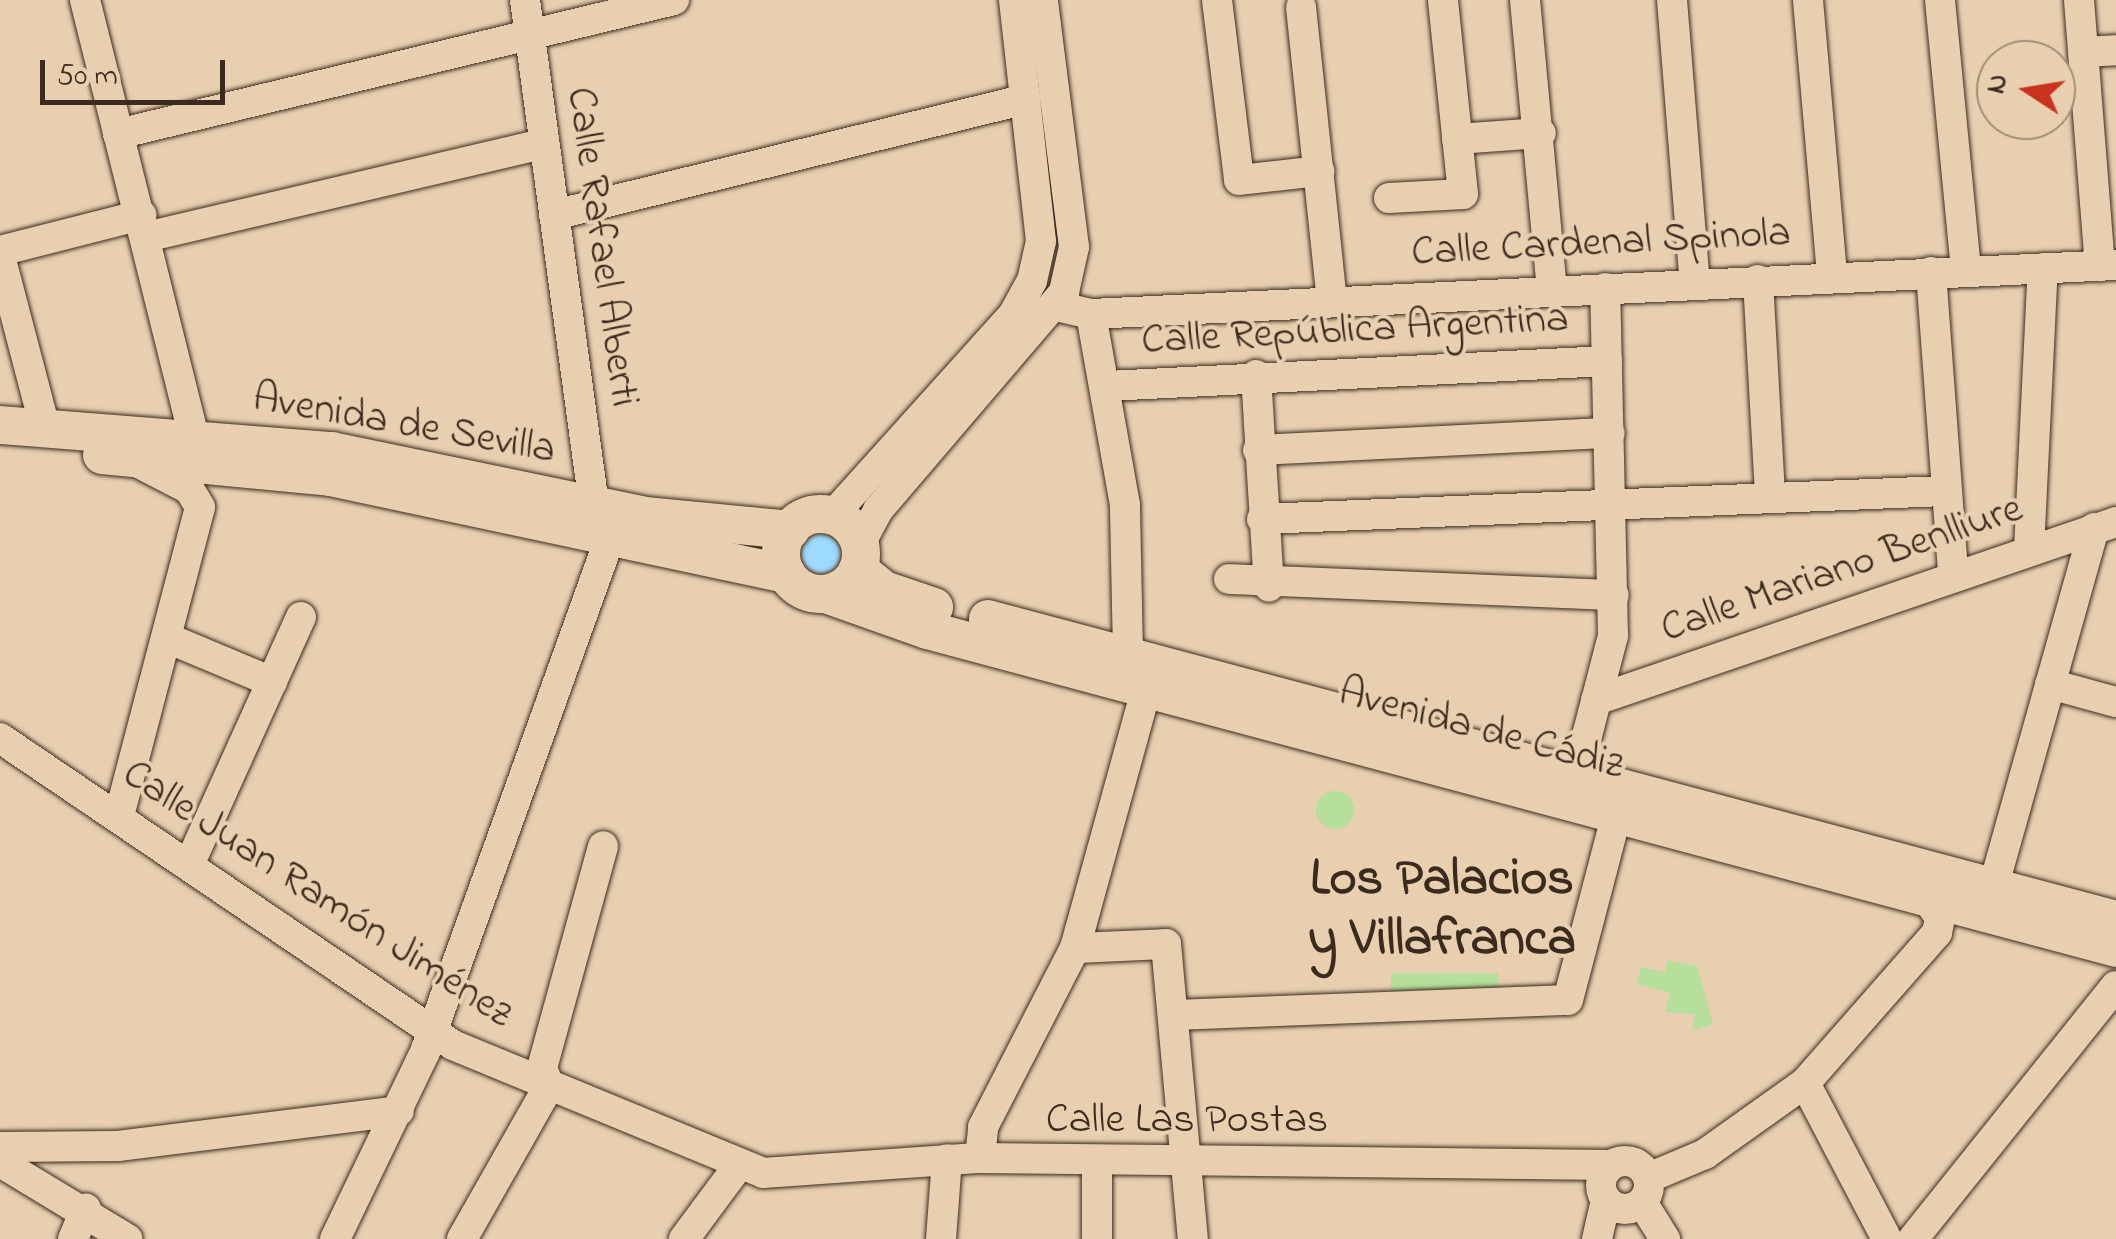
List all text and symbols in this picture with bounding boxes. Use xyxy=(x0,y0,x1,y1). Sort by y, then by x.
scale bar xyxy=(45,40,230,102)
north arrow xyxy=(1976,40,2076,140)
text: 50 m xyxy=(57,55,118,99)
text: N xyxy=(1976,71,2020,98)
street label: Calle Rafael Alberti xyxy=(554,84,648,410)
street label: Calle Cardenal Spinola xyxy=(1410,209,1792,279)
street label: Calle República Argentina xyxy=(1140,295,1570,367)
street label: Avenida de Sevilla xyxy=(249,374,559,476)
street label: Calle Mariano Benlliure xyxy=(1655,485,2029,655)
street label: Avenida de Cádiz xyxy=(1333,668,1629,792)
street label: Calle Juan Ramón Jiménez xyxy=(112,750,522,1040)
district label: Los Palacios y Villafranca xyxy=(1308,850,1576,972)
street label: Calle Las Postas xyxy=(1046,1096,1328,1146)

